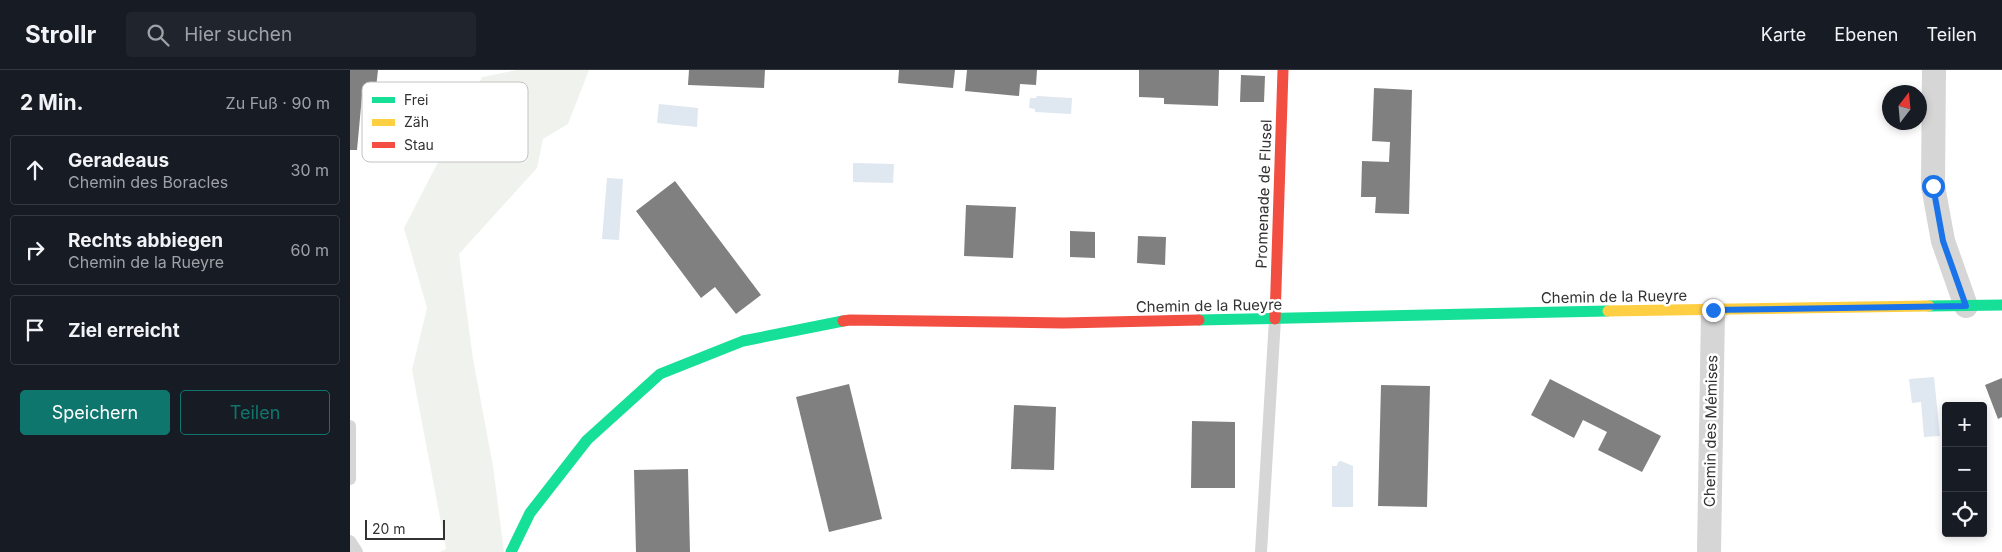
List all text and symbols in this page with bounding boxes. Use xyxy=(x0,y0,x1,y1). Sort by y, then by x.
search box xyxy=(126,12,476,57)
text: Strollr xyxy=(25,20,96,49)
icon: search xyxy=(144,21,172,49)
text: Hier suchen xyxy=(184,23,292,46)
text: Karte xyxy=(1761,24,1806,45)
text: Ebenen xyxy=(1834,24,1898,45)
text: Teilen xyxy=(1926,24,1977,45)
legend xyxy=(362,82,528,162)
north arrow xyxy=(1882,85,1927,130)
text: 2 Min. xyxy=(20,90,84,115)
text: Frei xyxy=(404,91,428,108)
text: Zu Fuß · 90 m xyxy=(226,93,330,113)
text: Zäh xyxy=(404,113,429,130)
street label: Promenade de Flusel xyxy=(1251,119,1276,269)
text: Stau xyxy=(404,136,434,153)
text: Geradeaus xyxy=(68,149,169,172)
icon: ahead xyxy=(21,156,49,184)
text: 30 m xyxy=(291,160,329,180)
text: Chemin des Boracles xyxy=(68,172,228,192)
route start xyxy=(1922,175,1945,198)
text: Rechts abbiegen xyxy=(68,229,223,252)
icon: right xyxy=(21,236,49,264)
text: 60 m xyxy=(290,240,329,260)
text: Chemin de la Rueyre xyxy=(68,252,224,272)
street label: Chemin de la Rueyre xyxy=(1541,286,1687,307)
street label: Chemin de la Rueyre xyxy=(1136,295,1282,316)
route end xyxy=(1702,299,1725,322)
icon: arrive xyxy=(21,316,49,344)
text: Ziel erreicht xyxy=(68,319,180,342)
street label: Chemin des Mémises xyxy=(1700,355,1721,507)
button: Speichern xyxy=(20,390,170,435)
button: Teilen xyxy=(180,390,330,435)
map controls xyxy=(1942,402,1987,537)
button: + xyxy=(1942,402,1987,447)
button: − xyxy=(1942,447,1987,492)
button: locate xyxy=(1942,492,1987,537)
scale bar xyxy=(365,517,445,540)
text: 20 m xyxy=(372,520,406,537)

